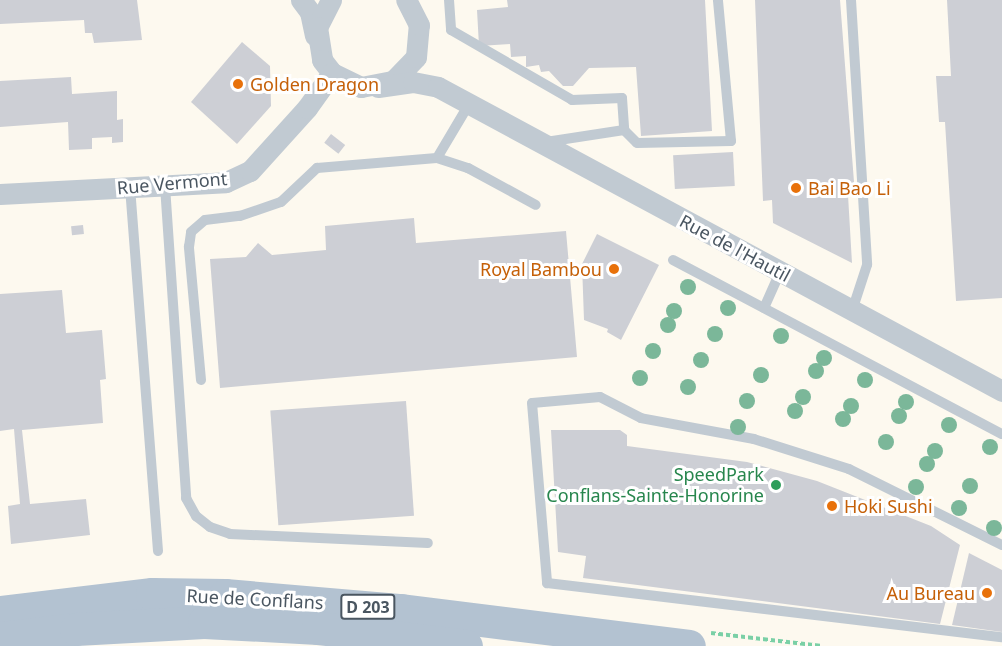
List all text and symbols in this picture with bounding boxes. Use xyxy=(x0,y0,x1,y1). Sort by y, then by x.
place label: Golden Dragon xyxy=(250,73,379,95)
marker: Golden Dragon xyxy=(231,77,245,91)
street label: Rue Vermont xyxy=(116,167,228,199)
place label: Bai Bao Li xyxy=(808,177,891,199)
marker: Bai Bao Li xyxy=(789,181,803,195)
street label: Rue de l'Hautil xyxy=(676,210,794,286)
place label: Royal Bambou xyxy=(480,258,602,280)
marker: Royal Bambou xyxy=(607,262,621,276)
place label: SpeedPark Conflans-Sainte-Honorine xyxy=(546,464,764,506)
marker: SpeedPark Conflans-Sainte-Honorine xyxy=(769,478,783,492)
place label: Hoki Sushi xyxy=(844,495,933,517)
marker: Hoki Sushi xyxy=(825,499,839,513)
place label: Au Bureau xyxy=(886,582,975,604)
street label: Rue de Conflans xyxy=(186,585,324,613)
marker: Au Bureau xyxy=(980,586,994,600)
road number: D 203 xyxy=(340,594,397,620)

